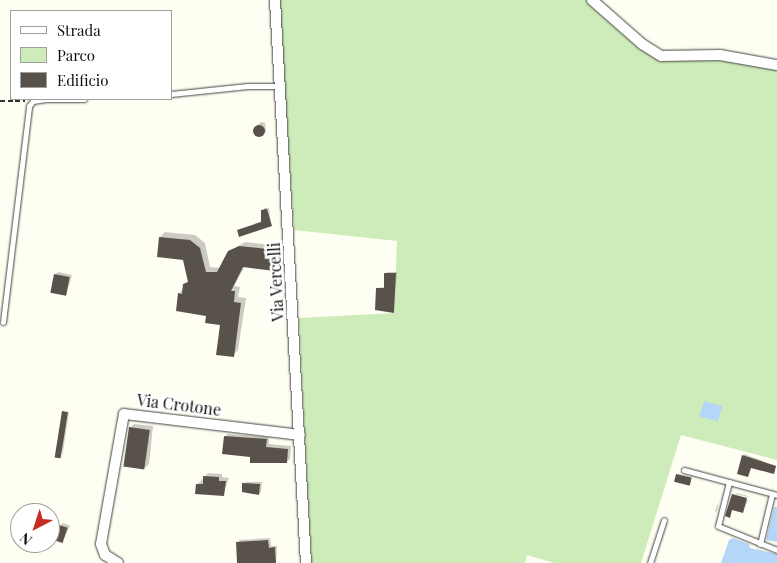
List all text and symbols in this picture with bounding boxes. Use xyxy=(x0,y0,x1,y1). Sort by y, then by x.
legend xyxy=(10,10,172,100)
text: Strada xyxy=(57,20,101,40)
text: Parco xyxy=(57,45,95,65)
text: Edificio xyxy=(57,70,108,90)
street label: Via Vercelli xyxy=(264,242,288,322)
street label: Via Crotone xyxy=(136,390,222,420)
north arrow xyxy=(10,503,60,553)
text: N xyxy=(16,529,36,550)

